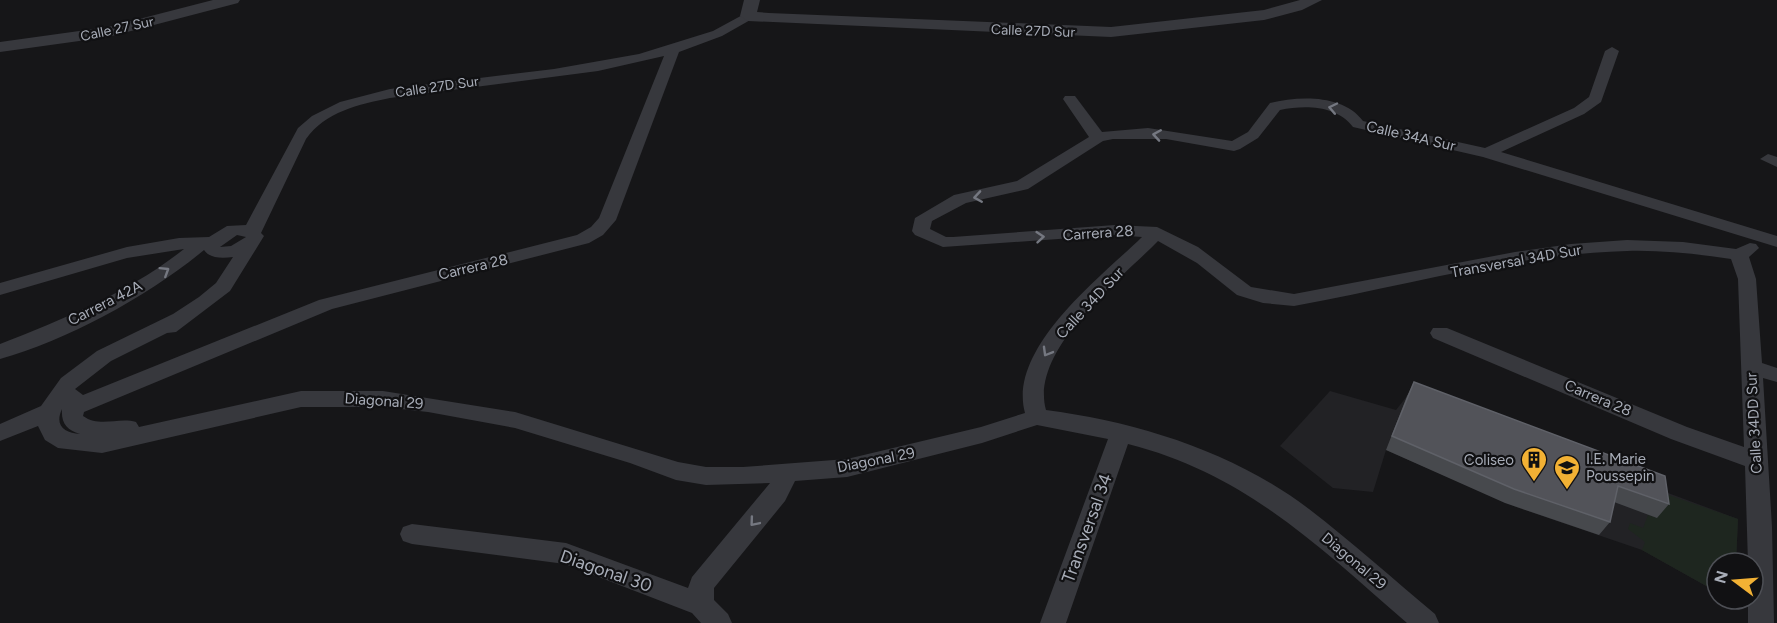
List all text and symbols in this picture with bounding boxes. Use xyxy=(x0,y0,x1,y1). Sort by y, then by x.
street label: Calle 27 Sur xyxy=(79,13,155,45)
street label: Calle 27D Sur xyxy=(991,21,1076,41)
street label: Calle 27D Sur xyxy=(394,73,480,101)
one-way arrow xyxy=(1328,103,1338,116)
street label: Calle 34A Sur xyxy=(1365,117,1457,155)
one-way arrow xyxy=(1153,129,1162,141)
one-way arrow xyxy=(974,190,983,202)
street label: Carrera 28 xyxy=(1062,222,1134,244)
one-way arrow xyxy=(1035,231,1044,244)
street label: Transversal 34D Sur xyxy=(1449,241,1583,281)
street label: Carrera 28 xyxy=(436,250,510,284)
street label: Calle 34D Sur xyxy=(1052,264,1128,342)
one-way arrow xyxy=(159,267,170,278)
street label: Carrera 42A xyxy=(65,277,145,329)
one-way arrow xyxy=(1043,346,1054,356)
street label: Calle 34DD Sur xyxy=(1742,372,1766,474)
street label: Carrera 28 xyxy=(1562,376,1634,420)
street label: Diagonal 29 xyxy=(344,389,424,413)
street label: Diagonal 29 xyxy=(836,444,916,476)
building icon: Coliseo xyxy=(1519,445,1549,483)
place label: I.E. Marie Poussepin xyxy=(1586,450,1655,485)
place label: Coliseo xyxy=(1464,451,1514,469)
school or university icon: I.E. Marie Poussepin xyxy=(1552,453,1582,491)
street label: Transversal 34 xyxy=(1057,470,1117,586)
one-way arrow xyxy=(750,515,761,526)
street label: Diagonal 29 xyxy=(1318,529,1390,593)
street label: Diagonal 30 xyxy=(557,545,655,597)
north arrow xyxy=(1705,551,1765,611)
text: N xyxy=(1710,568,1732,586)

